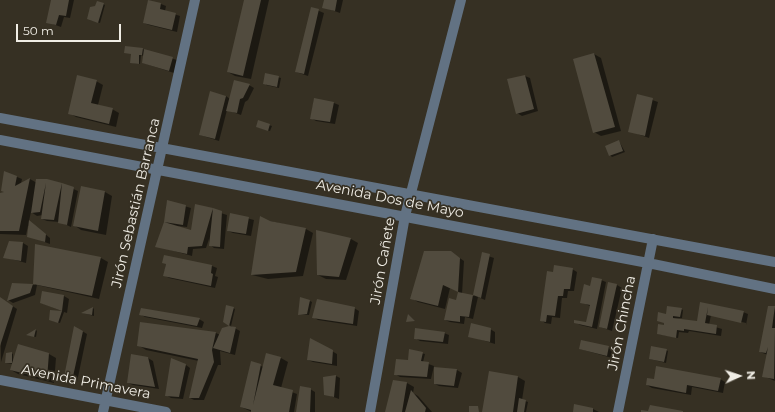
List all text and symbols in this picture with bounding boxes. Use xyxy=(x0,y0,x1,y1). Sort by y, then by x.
scale bar xyxy=(18,16,123,42)
text: 50 m xyxy=(23,23,54,38)
street label: Jirón Sebastián Barranca xyxy=(108,116,164,290)
street label: Avenida Dos de Mayo xyxy=(315,176,465,222)
street label: Jirón Cañete xyxy=(367,216,399,306)
street label: Jirón Chincha xyxy=(605,274,639,372)
north arrow xyxy=(719,356,759,396)
street label: Avenida Primavera xyxy=(20,361,152,403)
text: N xyxy=(744,371,758,380)

